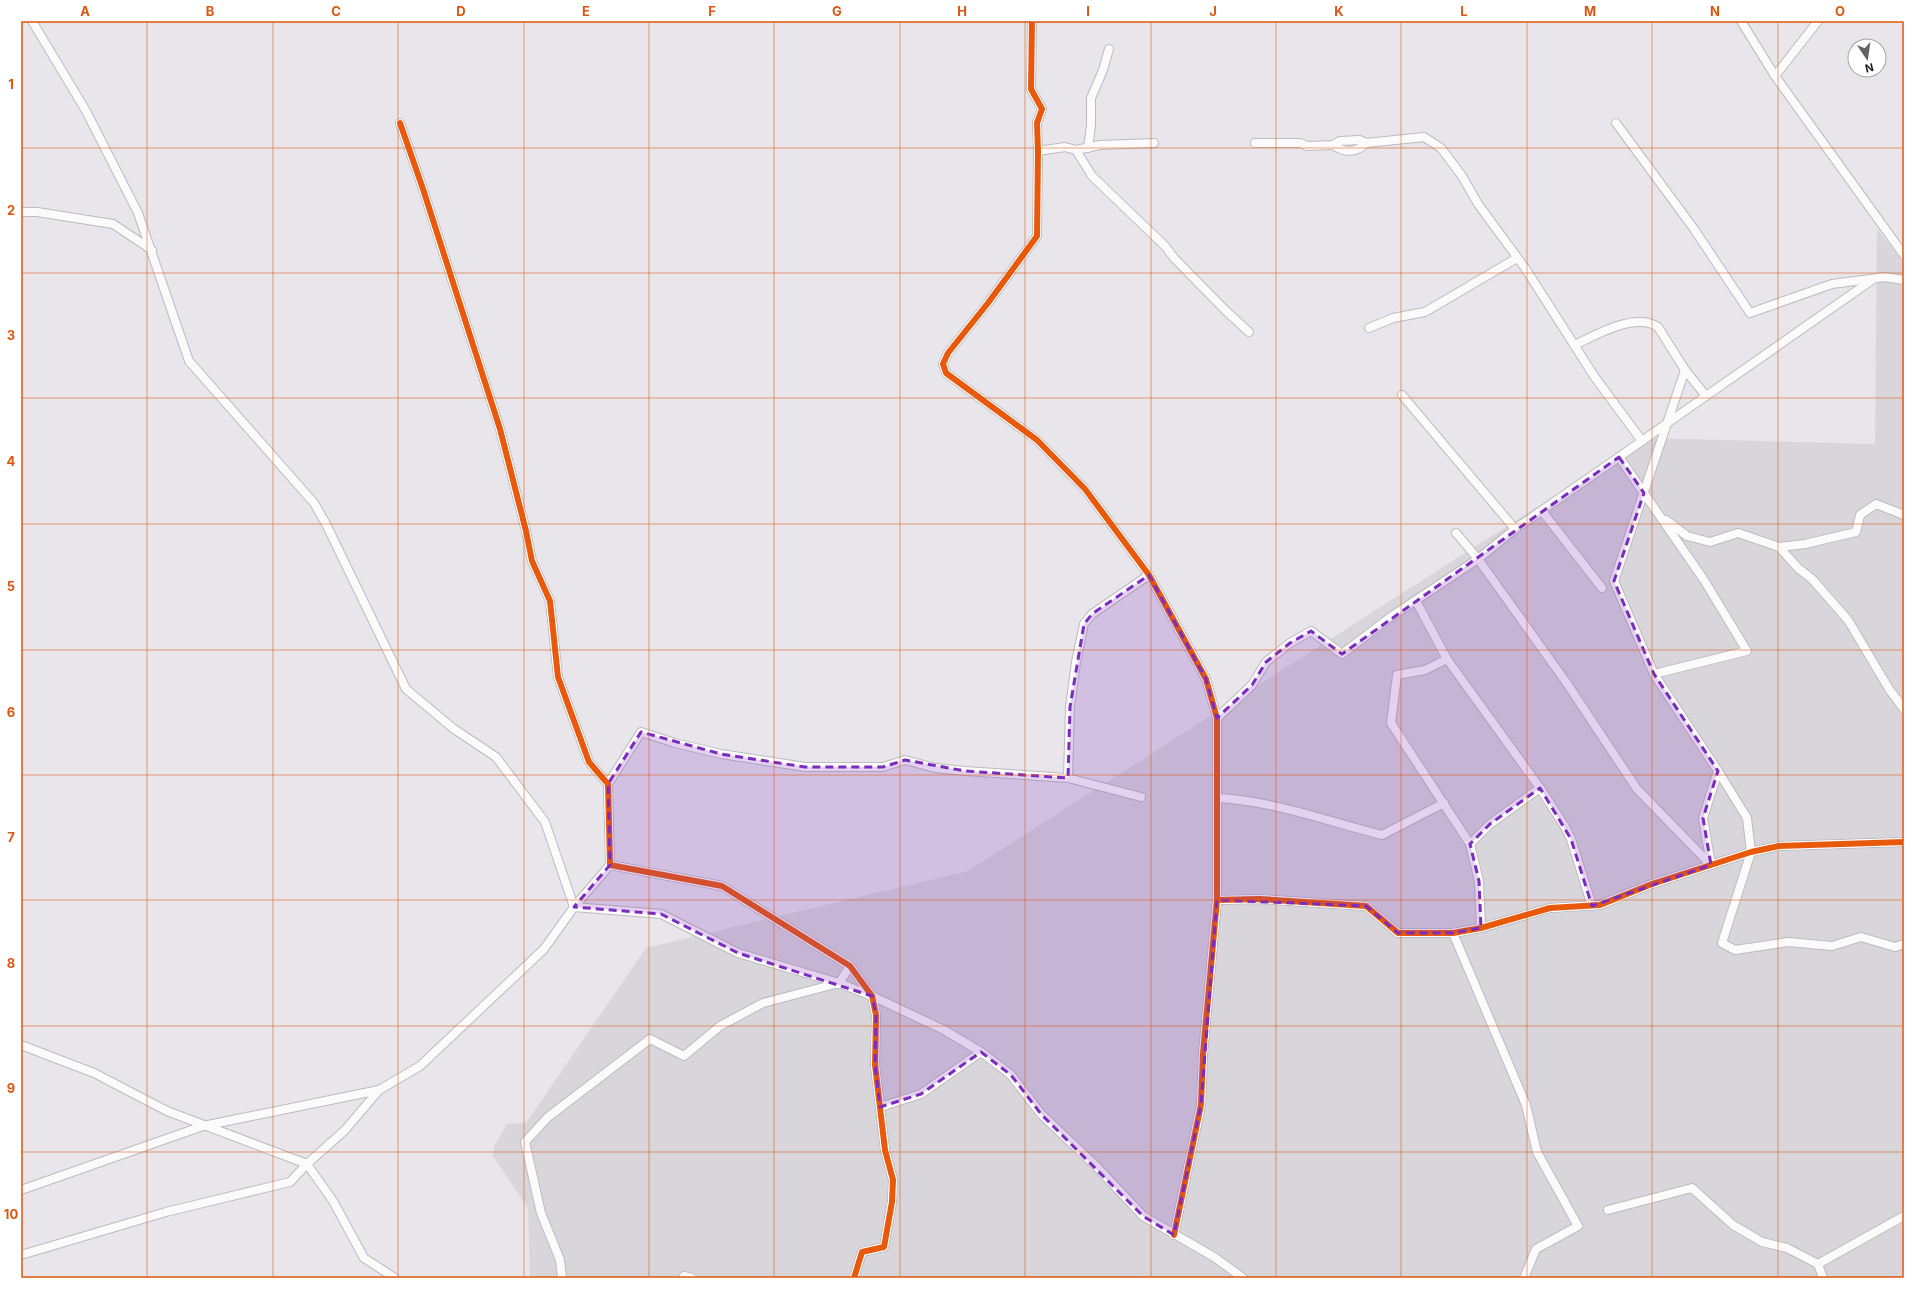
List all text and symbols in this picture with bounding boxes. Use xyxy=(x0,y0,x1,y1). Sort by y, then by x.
text: A xyxy=(80,3,90,19)
text: B xyxy=(206,3,215,19)
text: C xyxy=(331,3,341,19)
text: D xyxy=(456,3,466,19)
text: E xyxy=(582,3,590,19)
text: F xyxy=(708,3,716,19)
text: G xyxy=(832,3,842,19)
text: H xyxy=(957,3,967,19)
text: I xyxy=(1086,3,1090,19)
text: J xyxy=(1209,3,1217,19)
text: K xyxy=(1334,3,1344,19)
text: L xyxy=(1460,3,1468,19)
text: M xyxy=(1584,3,1596,19)
text: N xyxy=(1710,3,1720,19)
text: O xyxy=(1835,3,1845,19)
north arrow xyxy=(1847,38,1887,78)
text: N xyxy=(1864,60,1875,76)
text: 1 xyxy=(8,76,14,92)
text: 2 xyxy=(7,202,15,218)
text: 3 xyxy=(7,327,15,343)
text: 4 xyxy=(7,453,16,469)
text: 5 xyxy=(7,578,15,594)
text: 6 xyxy=(7,704,15,720)
text: 7 xyxy=(7,829,15,845)
text: 8 xyxy=(7,955,15,971)
text: 9 xyxy=(7,1080,15,1096)
text: 10 xyxy=(4,1206,18,1222)

